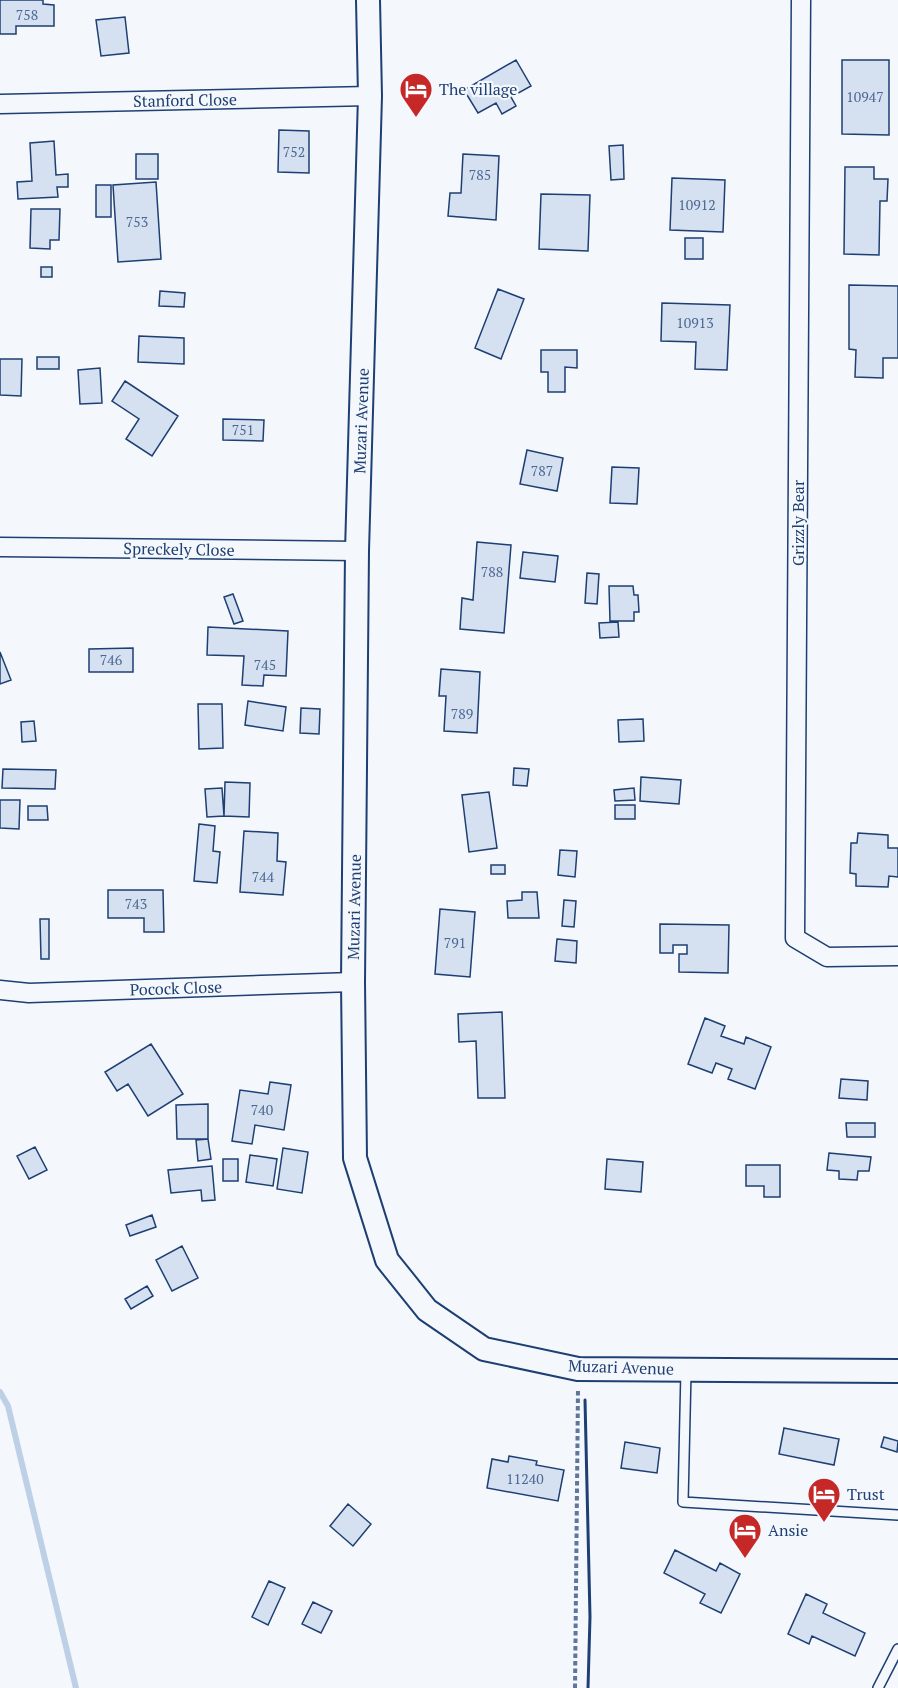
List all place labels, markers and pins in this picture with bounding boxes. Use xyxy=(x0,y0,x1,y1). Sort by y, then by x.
hotel icon: The village xyxy=(398,71,434,118)
place label: The village xyxy=(439,78,517,100)
hotel icon: Trust xyxy=(806,1476,842,1523)
place label: Trust xyxy=(847,1483,885,1505)
hotel icon: Ansie xyxy=(727,1512,763,1559)
place label: Ansie xyxy=(768,1519,808,1541)

